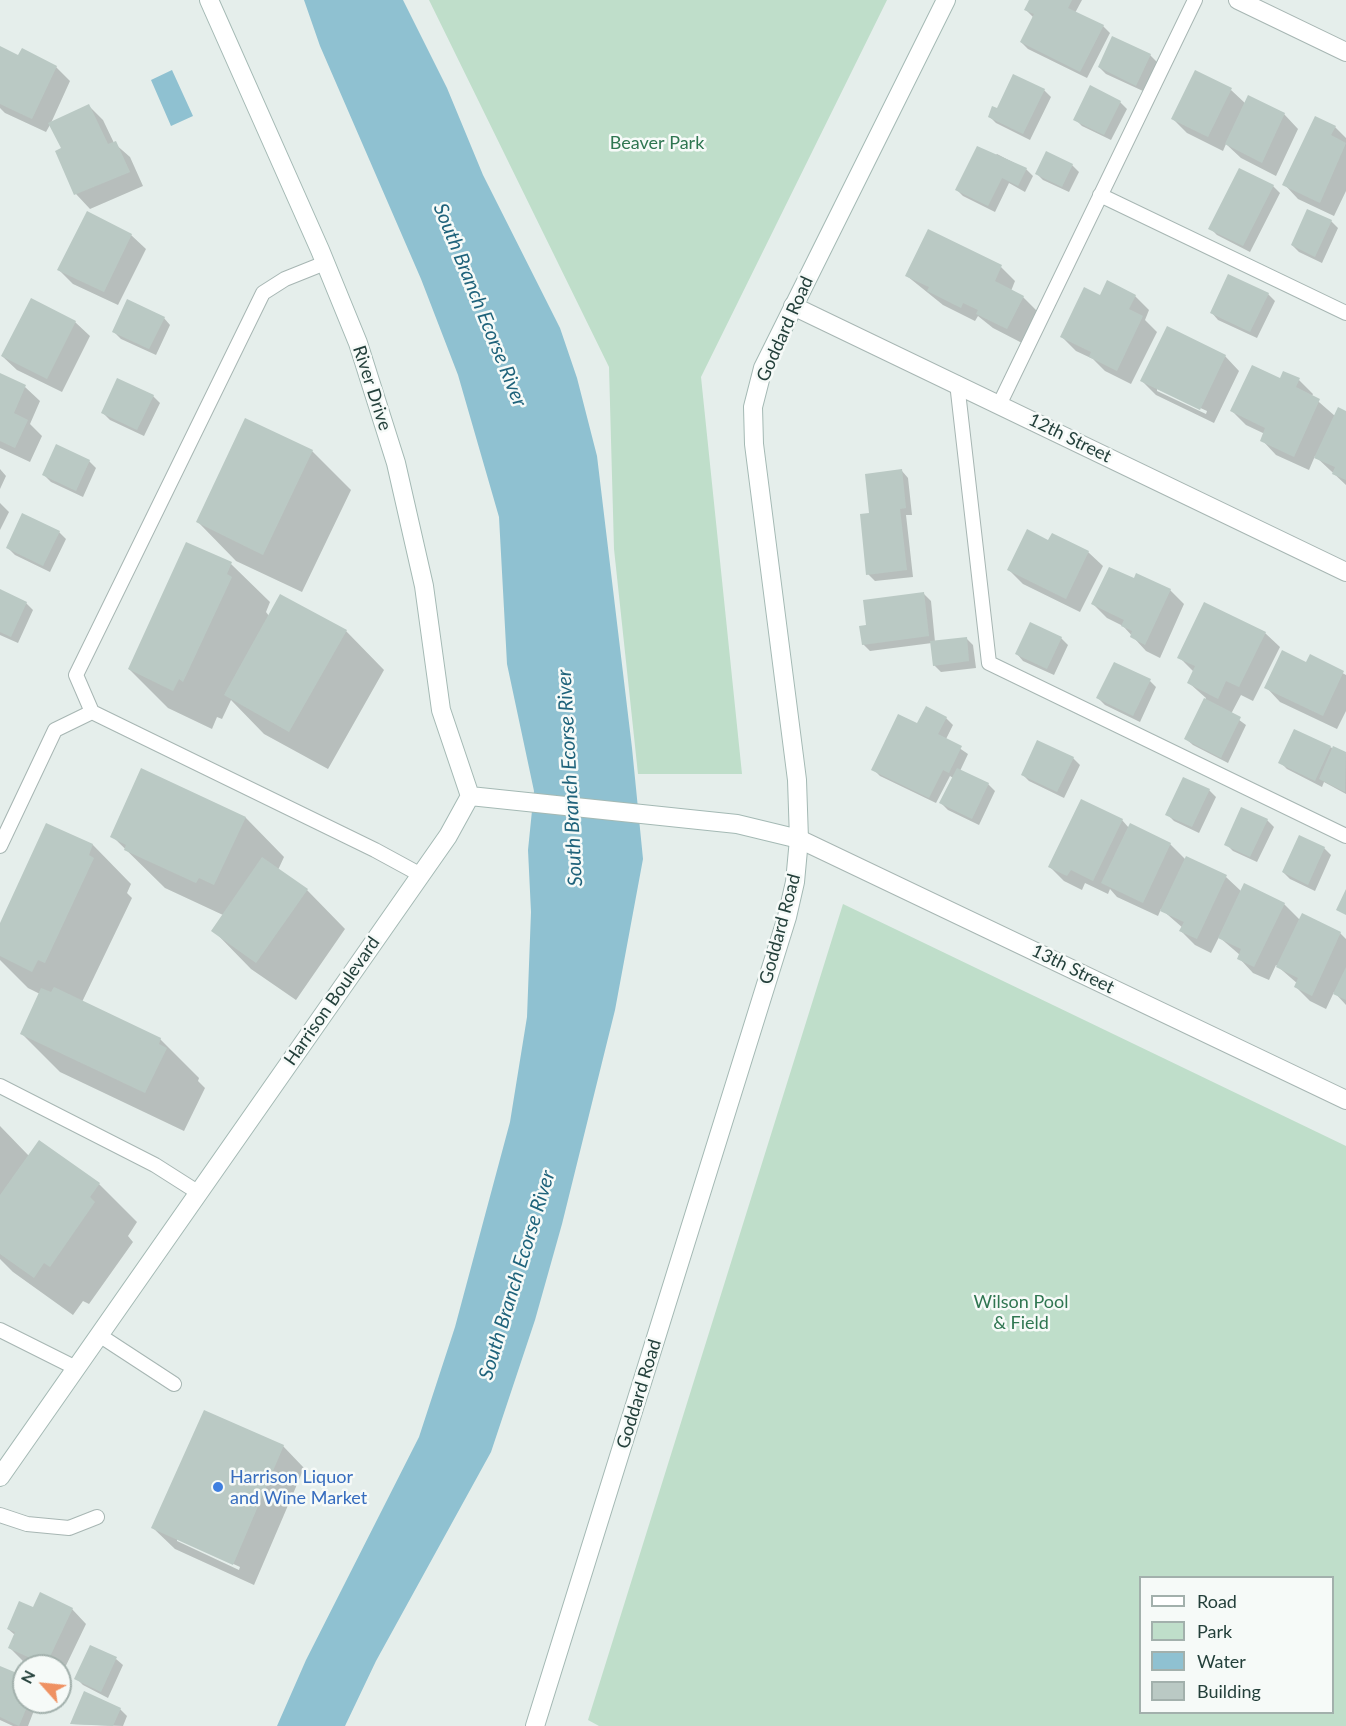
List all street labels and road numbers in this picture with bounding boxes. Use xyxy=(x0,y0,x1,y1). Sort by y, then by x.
street label: Goddard Road xyxy=(752,273,818,385)
street label: River Drive xyxy=(348,343,396,433)
street label: 12th Street xyxy=(1025,409,1115,467)
street label: Goddard Road xyxy=(755,872,805,986)
street label: Harrison Boulevard xyxy=(280,933,384,1069)
street label: 13th Street xyxy=(1028,940,1118,998)
street label: Goddard Road xyxy=(612,1337,666,1451)

